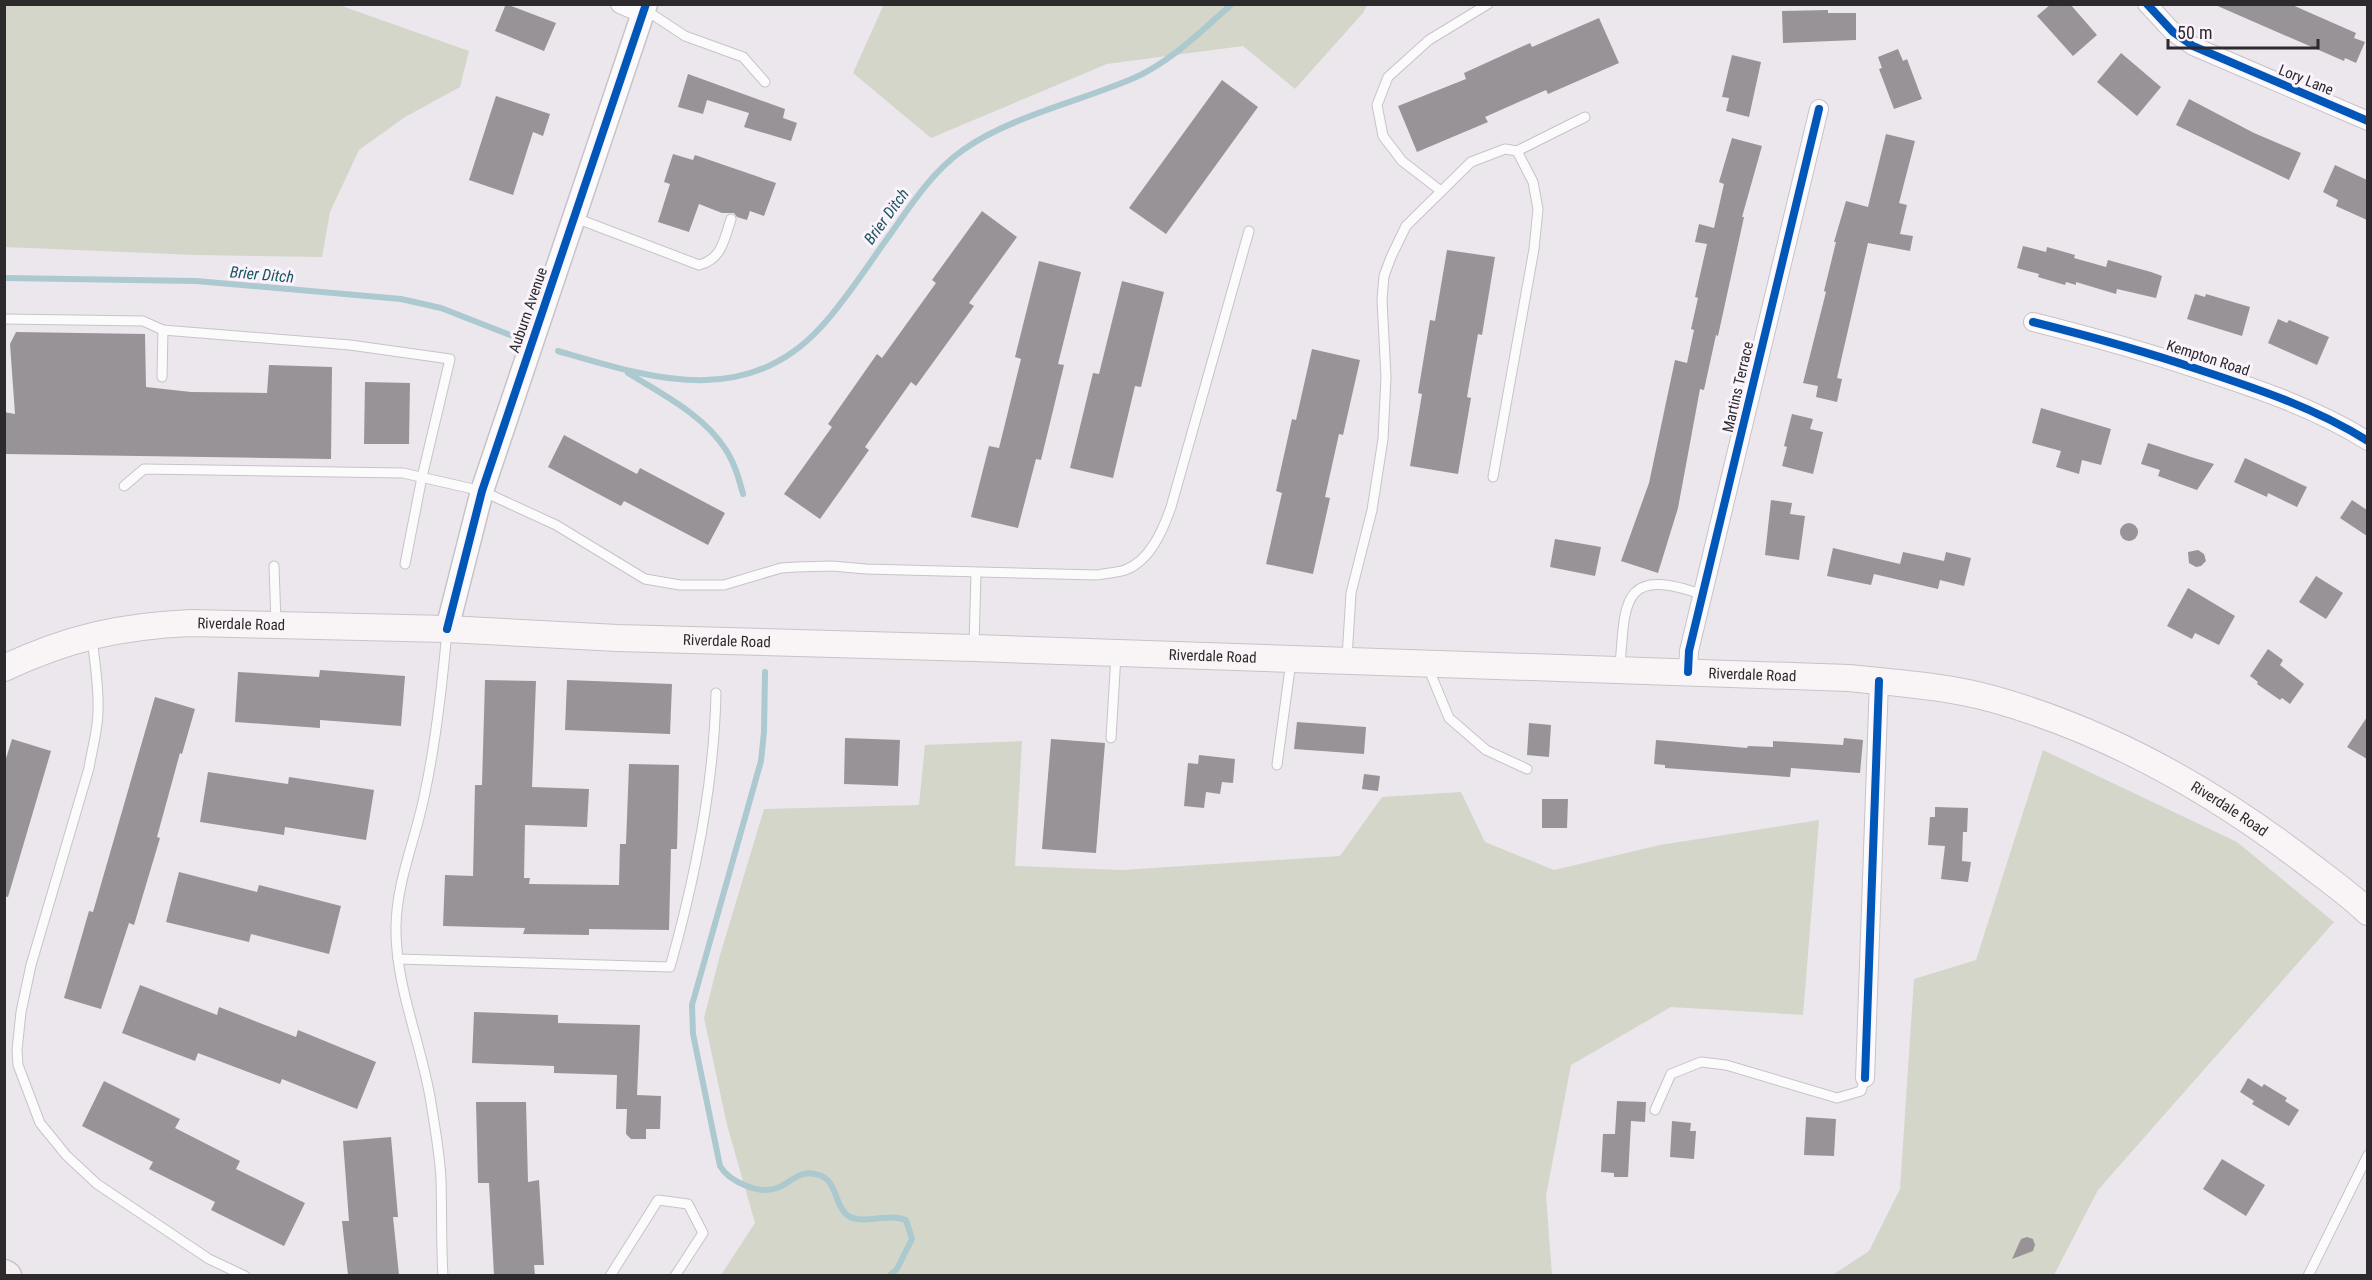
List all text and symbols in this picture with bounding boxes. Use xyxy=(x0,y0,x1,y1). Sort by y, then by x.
scale bar xyxy=(2168,12,2318,50)
text: 50 m xyxy=(2177,22,2212,43)
street label: Lory Lane xyxy=(2276,61,2336,99)
water label: Brier Ditch xyxy=(860,185,913,248)
water label: Brier Ditch xyxy=(229,262,295,287)
street label: Auburn Avenue xyxy=(505,265,551,355)
street label: Kempton Road xyxy=(2164,336,2252,380)
street label: Martins Terrace xyxy=(1719,340,1757,434)
street label: Riverdale Road xyxy=(197,614,285,634)
street label: Riverdale Road xyxy=(683,631,771,651)
street label: Riverdale Road xyxy=(1168,646,1257,667)
street label: Riverdale Road xyxy=(1708,664,1797,685)
street label: Riverdale Road xyxy=(2188,777,2271,840)

